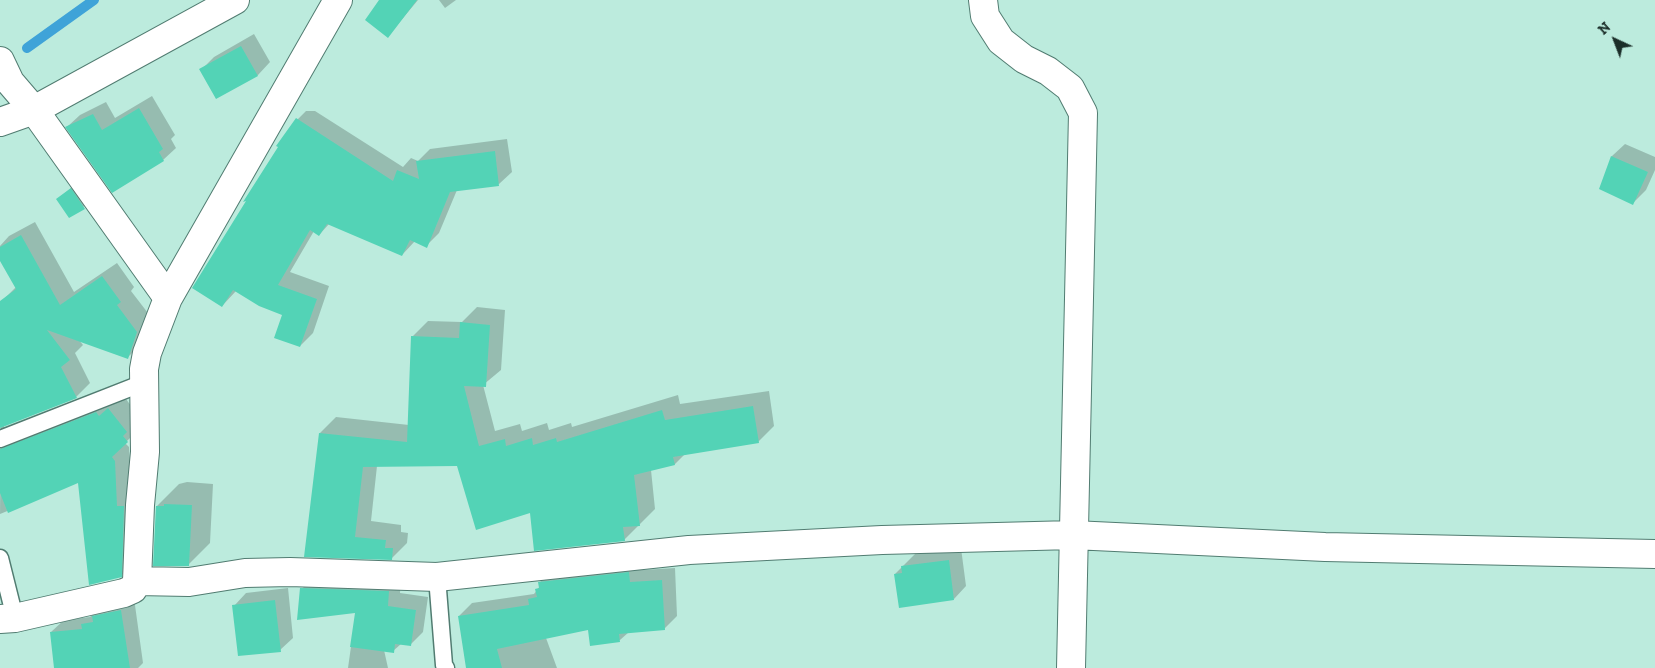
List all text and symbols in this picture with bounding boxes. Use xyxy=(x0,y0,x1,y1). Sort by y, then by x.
north arrow xyxy=(1590,15,1640,65)
text: N xyxy=(1595,19,1614,39)

